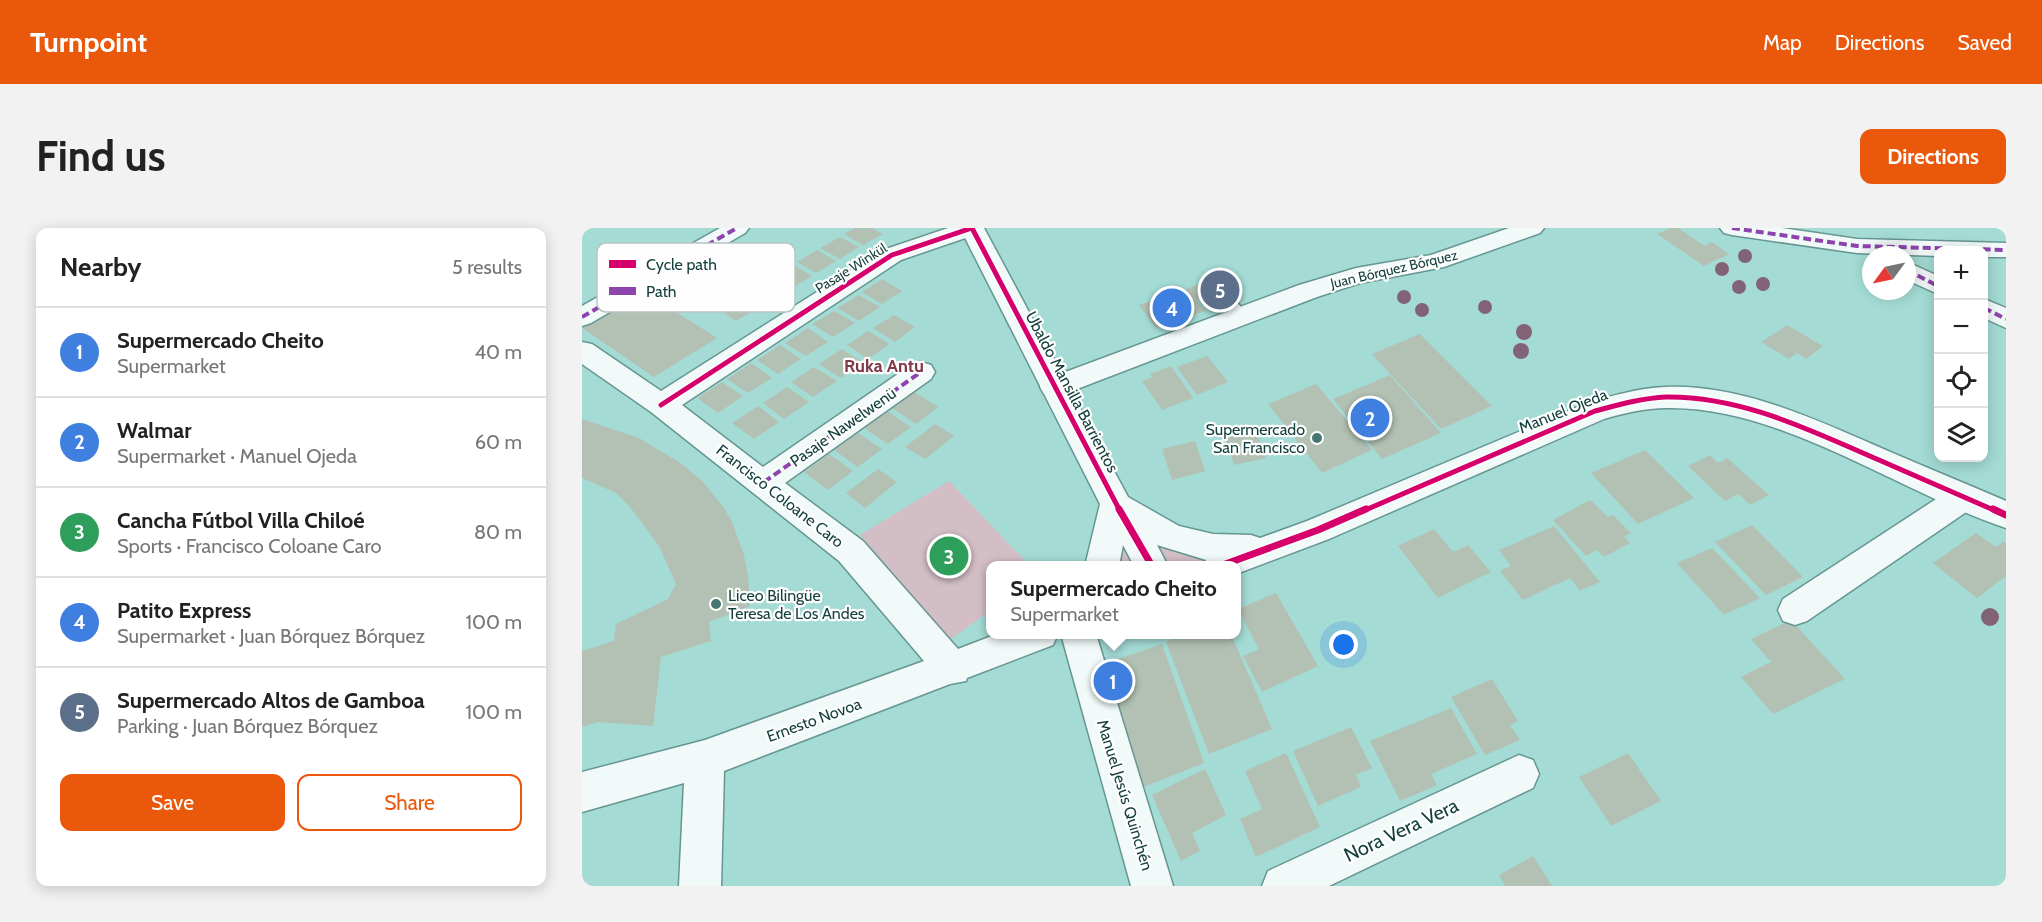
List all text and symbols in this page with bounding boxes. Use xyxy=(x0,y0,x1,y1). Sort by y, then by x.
text: Turnpoint xyxy=(30,25,147,59)
text: Map xyxy=(1763,30,1802,55)
text: Directions xyxy=(1835,30,1924,55)
text: Saved xyxy=(1957,30,2012,55)
button: Directions xyxy=(1860,129,2006,184)
text: Find us xyxy=(36,130,165,182)
street label: Pasaje Winkül xyxy=(812,238,891,297)
legend xyxy=(597,243,795,312)
street label: Juan Bórquez Bórquez xyxy=(1328,246,1460,293)
north arrow xyxy=(1862,246,1916,300)
map controls xyxy=(1934,246,1988,462)
button: + xyxy=(1934,246,1988,300)
text: Nearby xyxy=(60,251,141,283)
text: 5 results xyxy=(452,255,522,279)
text: Cycle path xyxy=(646,255,717,274)
pin: 5 xyxy=(1200,268,1240,312)
text: Path xyxy=(646,282,677,301)
pin: 4 xyxy=(1152,286,1192,331)
button: − xyxy=(1934,300,1988,354)
street label: Ubaldo Mansilla Barrientos xyxy=(1021,308,1123,476)
text: Supermercado Cheito xyxy=(117,327,324,354)
text: 1 xyxy=(76,340,83,364)
text: 40 m xyxy=(474,340,522,364)
text: Supermarket xyxy=(117,354,226,378)
button: locate xyxy=(1934,354,1988,408)
district label: Ruka Antu xyxy=(844,355,924,377)
street label: Pasaje Nawelwenü xyxy=(786,383,900,471)
street label: Manuel Ojeda xyxy=(1516,384,1610,437)
pin: 2 xyxy=(1350,396,1390,441)
button: layers xyxy=(1934,408,1988,462)
text: Walmar xyxy=(117,417,191,444)
place label: Supermercado San Francisco xyxy=(1206,420,1305,457)
text: 2 xyxy=(74,430,85,454)
text: 60 m xyxy=(475,430,522,454)
marker: Supermercado San Francisco xyxy=(1310,431,1324,445)
street label: Francisco Coloane Caro xyxy=(712,440,848,552)
text: Supermarket · Manuel Ojeda xyxy=(117,444,357,468)
text: Cancha Fútbol Villa Chiloé xyxy=(117,507,365,534)
text: 3 xyxy=(74,520,85,544)
text: 80 m xyxy=(474,520,522,544)
text: Sports · Francisco Coloane Caro xyxy=(117,534,382,558)
pin: 3 xyxy=(930,534,968,578)
popup xyxy=(986,561,1241,639)
text: Supermercado Cheito xyxy=(1010,575,1217,602)
place label: Liceo Bilingüe Teresa de Los Andes xyxy=(728,586,865,623)
text: Patito Express xyxy=(117,597,251,624)
marker: Liceo Bilingüe Teresa de Los Andes xyxy=(709,597,723,611)
text: Supermarket xyxy=(1010,602,1119,626)
text: 4 xyxy=(73,610,86,634)
text: 100 m xyxy=(466,610,522,634)
text: Supermarket · Juan Bórquez Bórquez xyxy=(117,624,425,648)
your location xyxy=(1329,630,1358,659)
pin: 1 xyxy=(1094,658,1132,704)
text: Supermercado Altos de Gamboa xyxy=(117,687,425,714)
street label: Ernesto Novoa xyxy=(764,694,864,746)
text: 5 xyxy=(74,700,85,724)
text: 100 m xyxy=(466,700,522,724)
text: Parking · Juan Bórquez Bórquez xyxy=(117,714,378,738)
street label: Manuel Jesús Quinchén xyxy=(1093,717,1157,873)
button: Save xyxy=(60,774,285,831)
button: Share xyxy=(297,774,522,831)
street label: Nora Vera Vera xyxy=(1340,793,1462,867)

